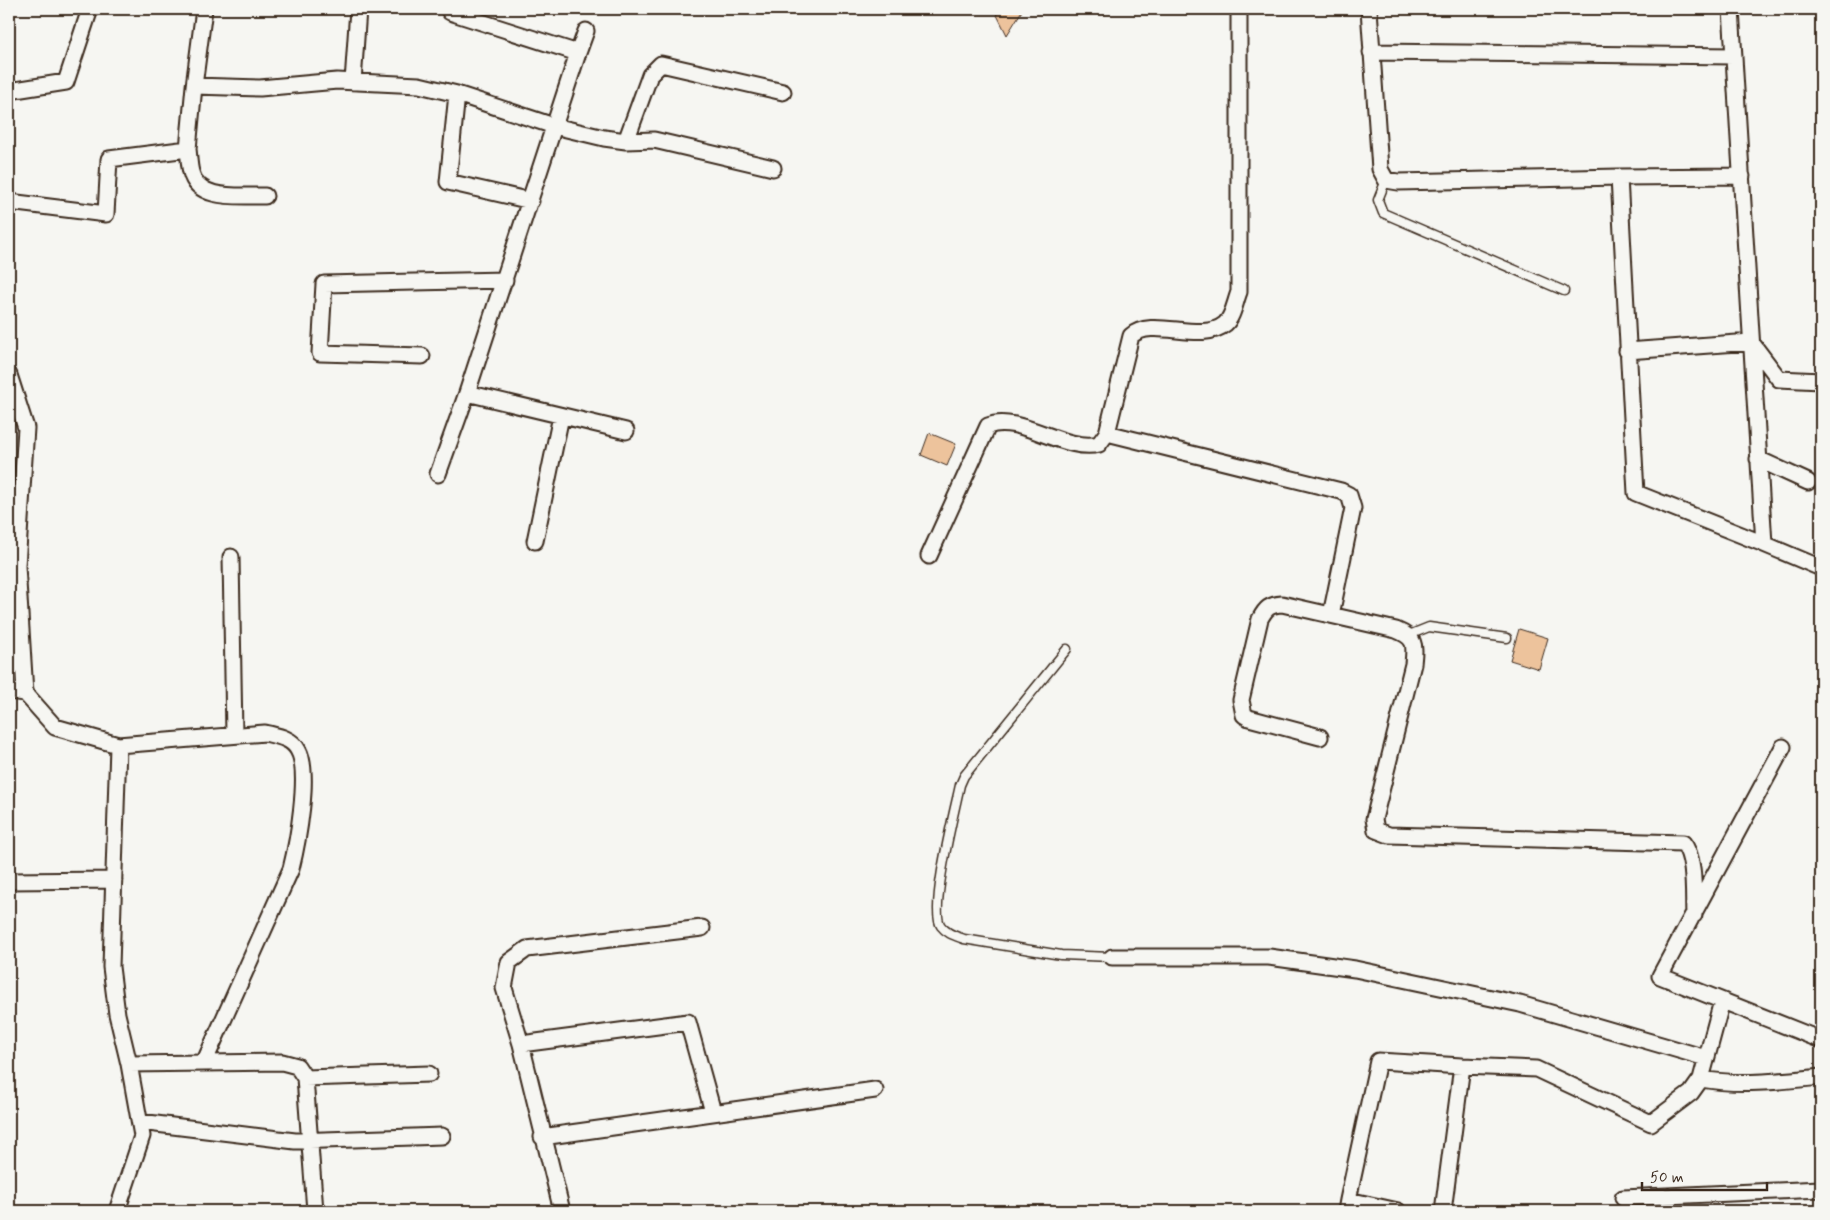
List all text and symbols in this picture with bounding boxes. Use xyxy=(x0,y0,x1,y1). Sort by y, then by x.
scale bar xyxy=(1642,1160,1768,1192)
text: 50 m xyxy=(1650,1168,1684,1188)

